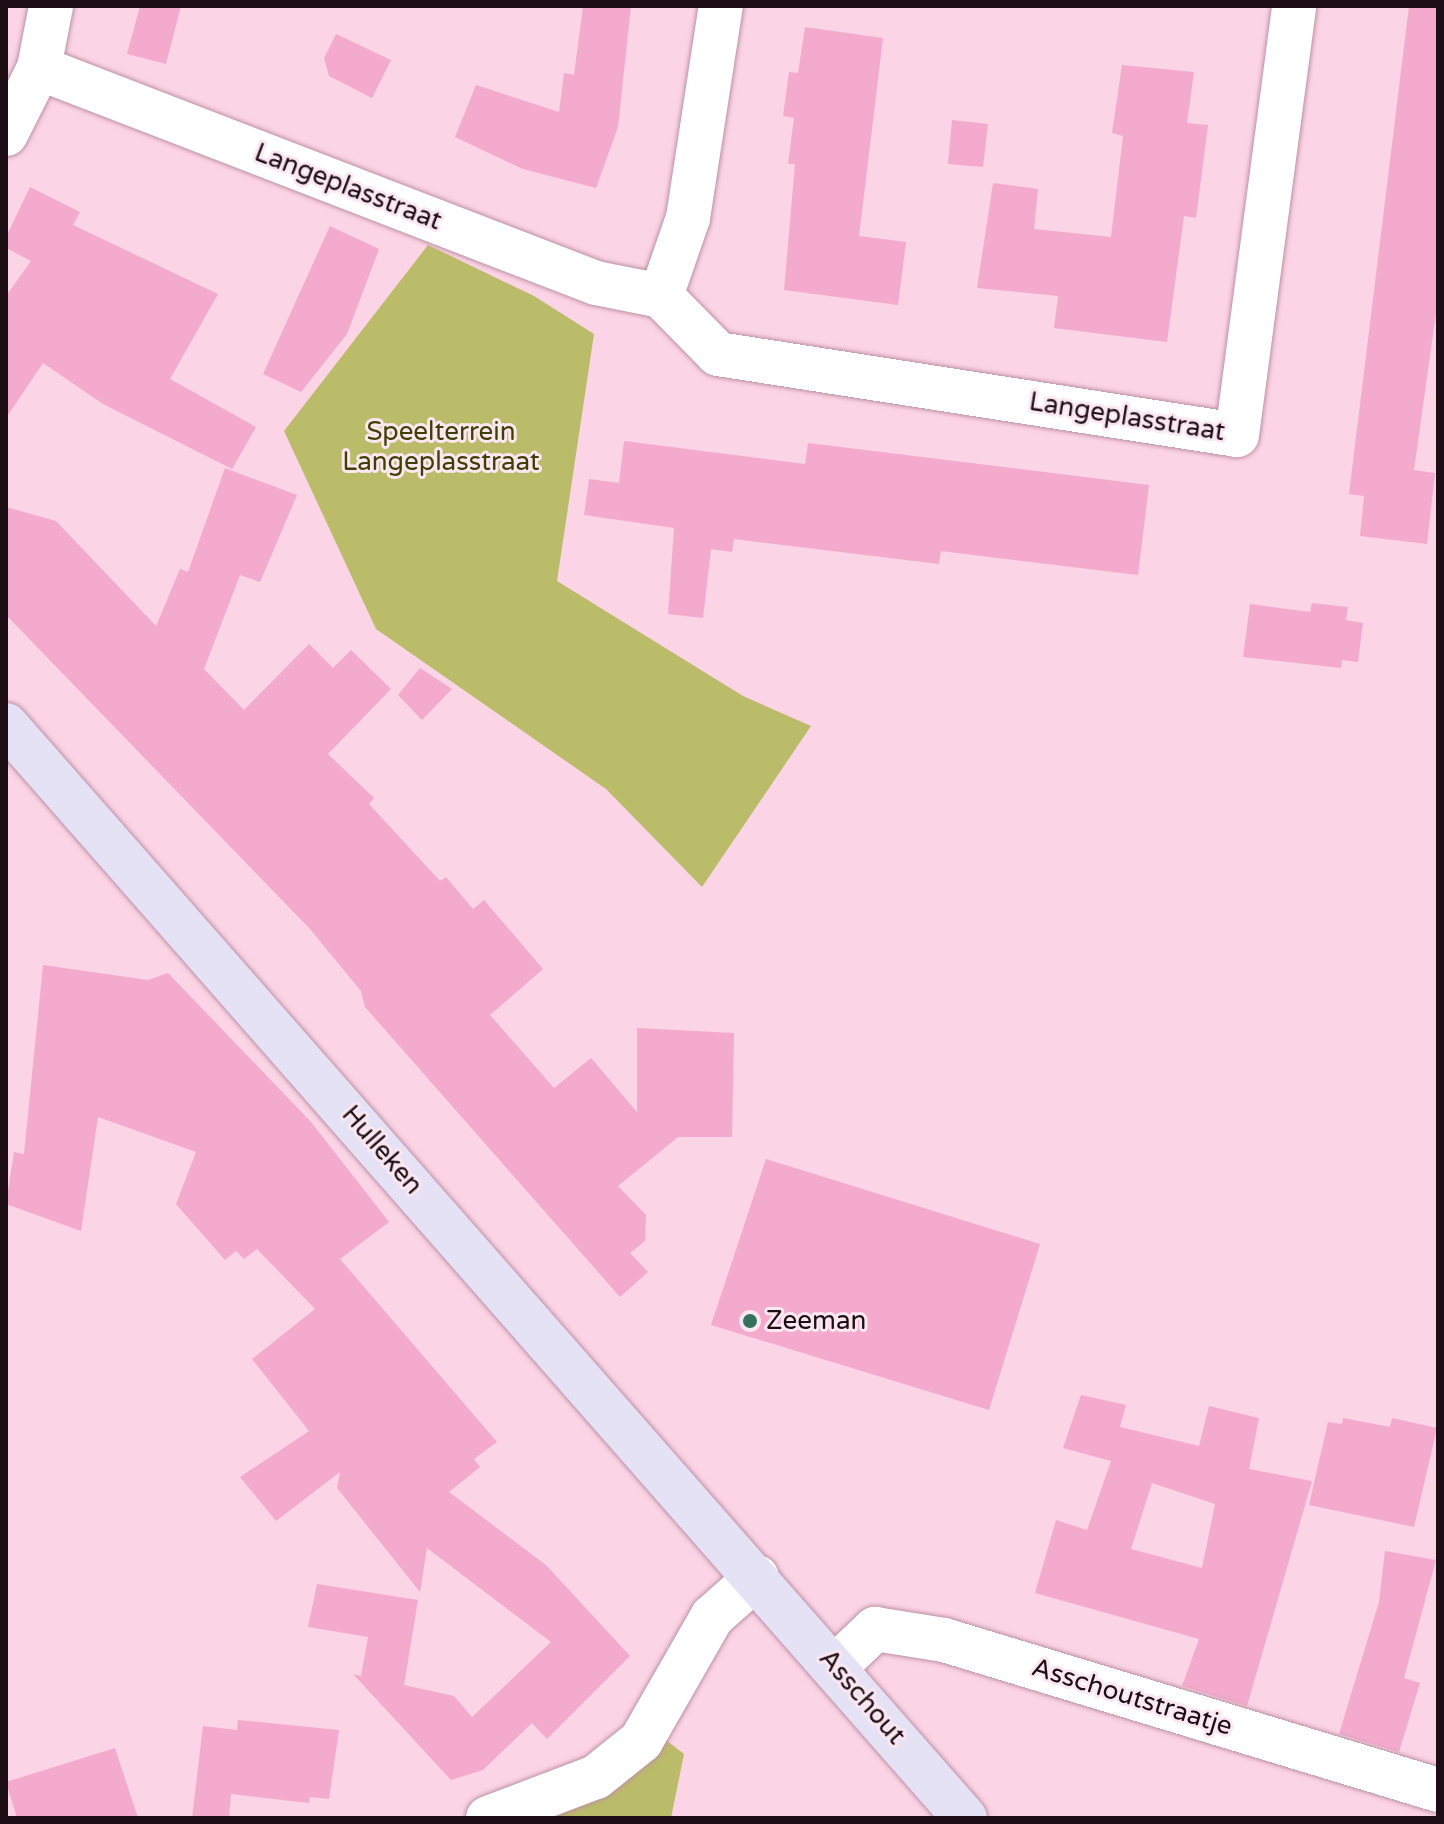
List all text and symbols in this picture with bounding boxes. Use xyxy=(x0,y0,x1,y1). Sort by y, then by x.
street label: Langeplasstraat xyxy=(250,137,446,237)
street label: Langeplasstraat xyxy=(1027,386,1227,448)
park label: Speelterrein Langeplasstraat xyxy=(342,416,540,478)
street label: Hulleken xyxy=(335,1099,429,1201)
place label: Zeeman xyxy=(766,1305,866,1337)
marker: Zeeman xyxy=(741,1312,759,1330)
street label: Asschout xyxy=(812,1643,912,1751)
street label: Asschoutstraatje xyxy=(1028,1652,1236,1742)

